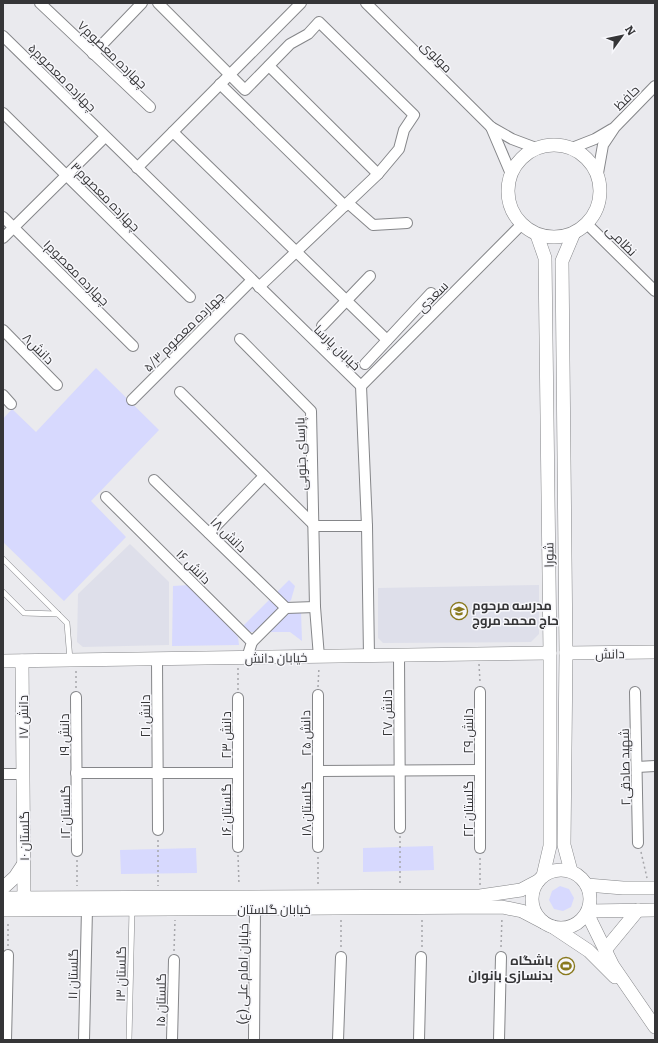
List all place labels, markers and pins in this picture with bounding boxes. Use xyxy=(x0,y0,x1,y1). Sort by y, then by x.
place label: مدرسه مرحوم حاج محمد مروج xyxy=(472,595,559,629)
school or university icon: مدرسه مرحوم حاج محمد مروج xyxy=(449,601,469,621)
place label: باشگاه بدنسازی بانوان xyxy=(468,950,553,984)
sports icon: باشگاه بدنسازی بانوان xyxy=(556,956,576,976)

